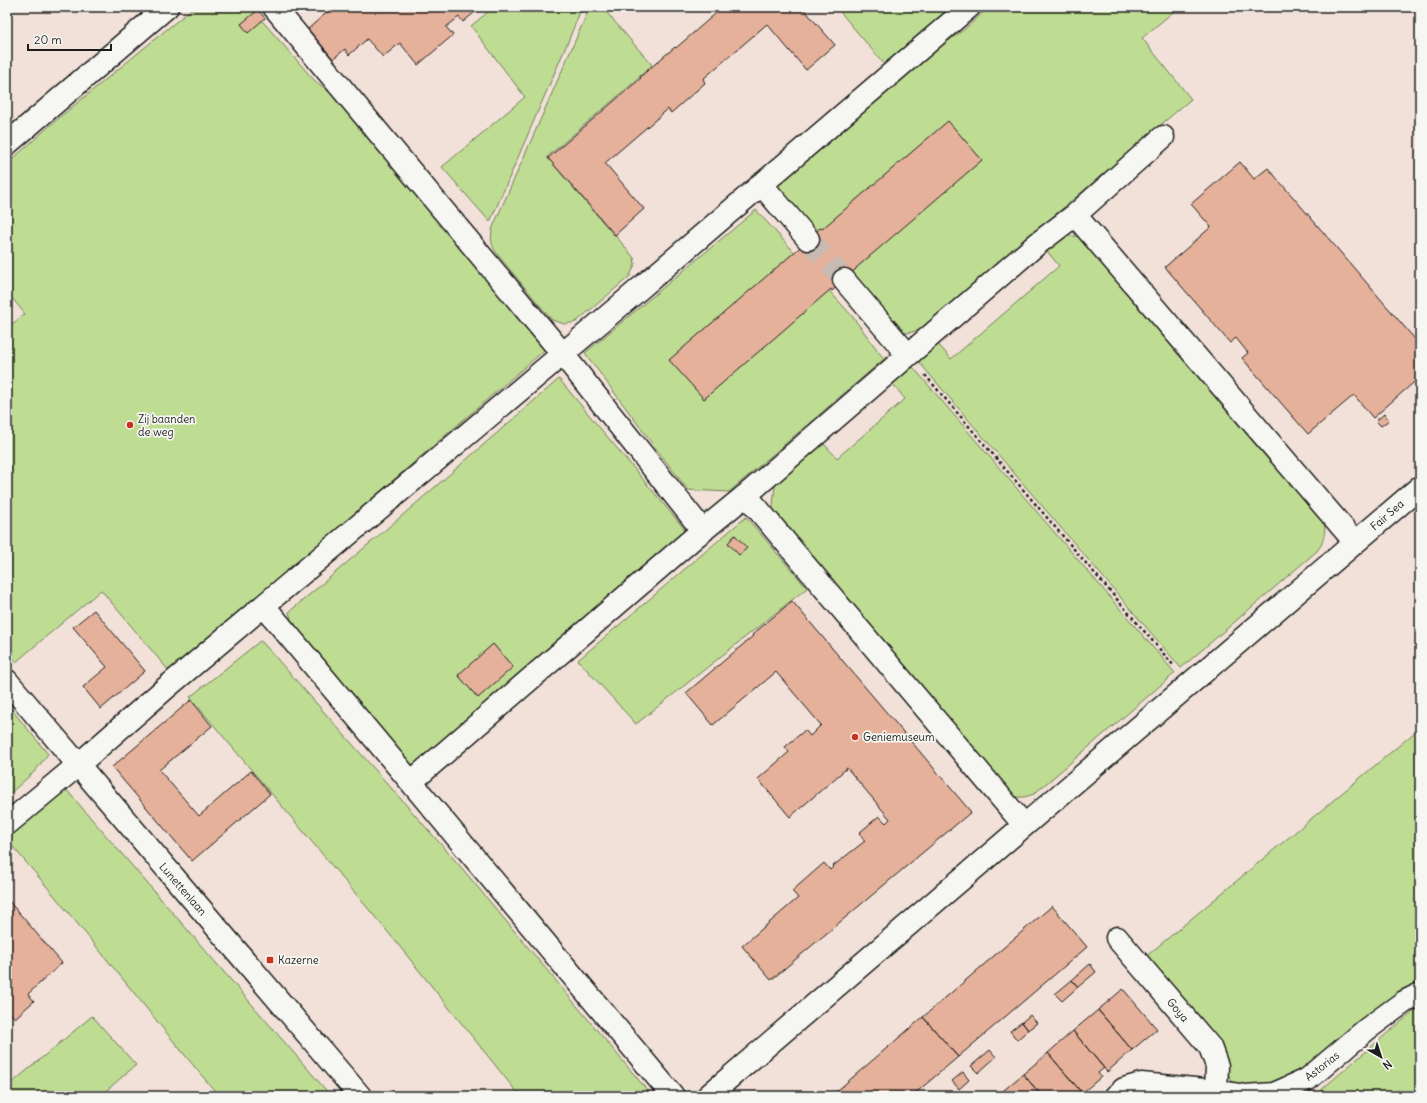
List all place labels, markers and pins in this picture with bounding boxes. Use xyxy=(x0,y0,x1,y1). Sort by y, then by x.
place label: Zij baanden de weg xyxy=(138,412,195,439)
marker: Zij baanden de weg xyxy=(125,420,135,430)
place label: Geniemuseum xyxy=(863,730,935,744)
marker: Geniemuseum xyxy=(850,732,860,742)
place label: Kazerne xyxy=(278,953,319,967)
marker: Kazerne xyxy=(265,955,275,965)

